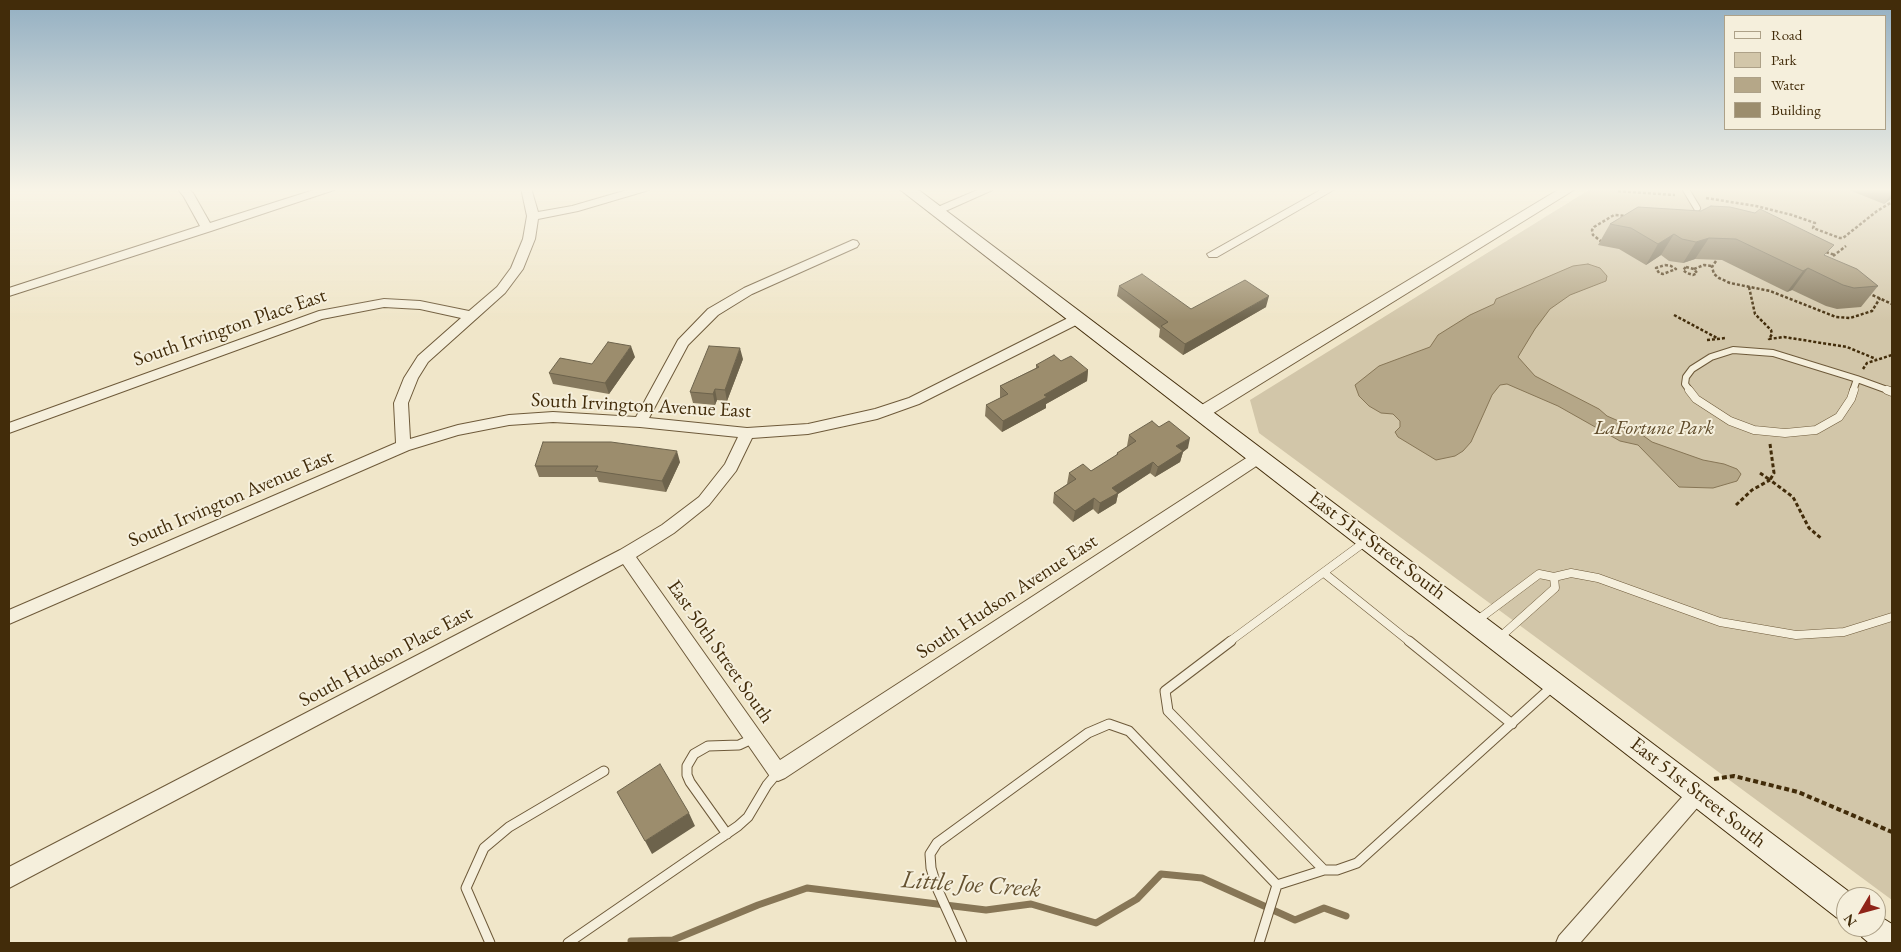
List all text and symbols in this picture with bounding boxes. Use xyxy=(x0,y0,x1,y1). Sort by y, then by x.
legend xyxy=(1724,15,1886,130)
text: Road xyxy=(1771,25,1802,44)
text: Park xyxy=(1771,50,1797,69)
text: Water xyxy=(1771,75,1805,94)
text: Building xyxy=(1771,100,1821,119)
street label: South Irvington Place East xyxy=(130,284,330,372)
street label: South Irvington Avenue East xyxy=(530,388,752,424)
park label: LaFortune Park xyxy=(1594,417,1714,441)
street label: South Irvington Avenue East xyxy=(125,445,337,553)
street label: East 51st Street South xyxy=(1304,487,1450,605)
street label: South Hudson Avenue East xyxy=(912,529,1102,665)
street label: East 50th Street South xyxy=(662,576,778,728)
street label: South Hudson Place East xyxy=(295,601,477,713)
street label: East 51st Street South xyxy=(1625,733,1771,853)
water label: Little Joe Creek xyxy=(900,865,1042,905)
north arrow xyxy=(1836,887,1886,937)
text: N xyxy=(1839,910,1860,930)

